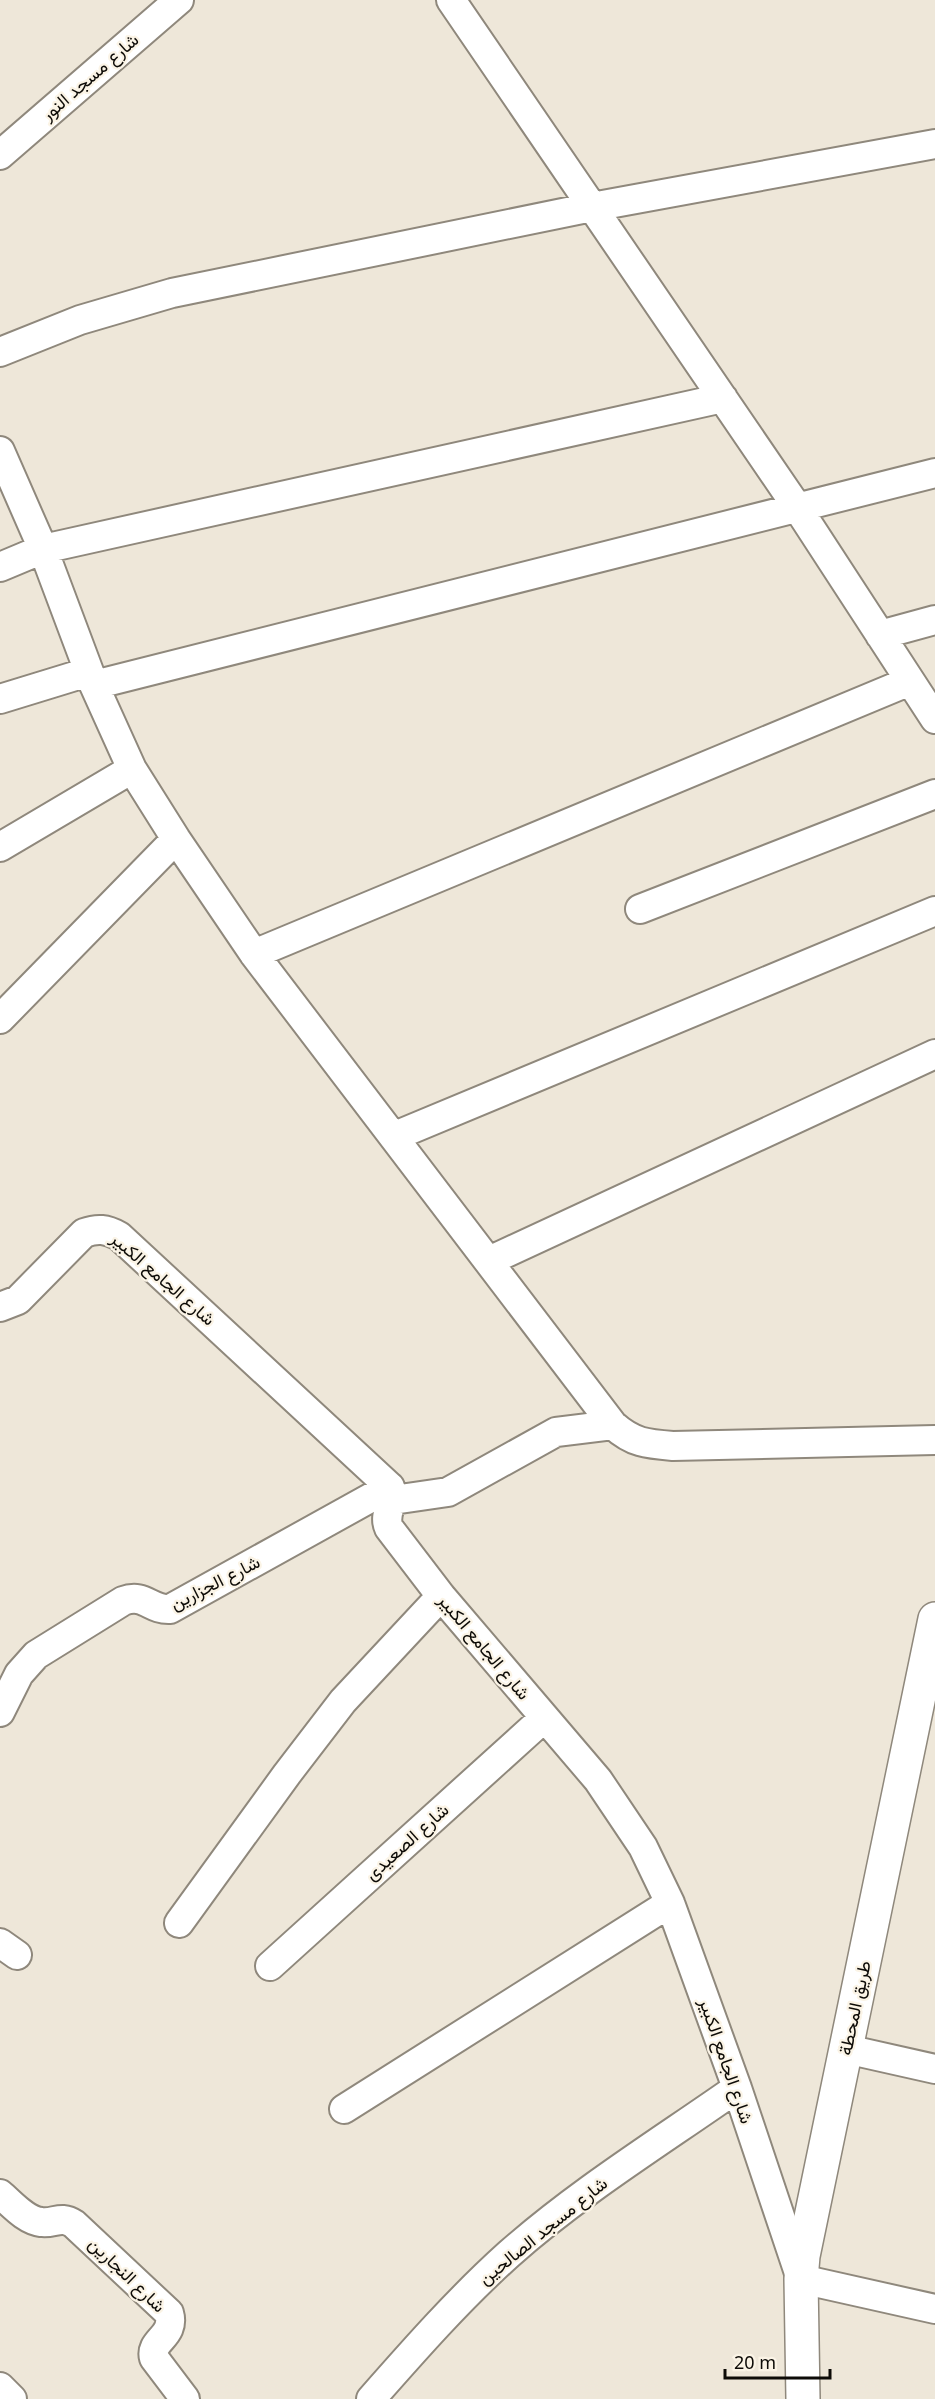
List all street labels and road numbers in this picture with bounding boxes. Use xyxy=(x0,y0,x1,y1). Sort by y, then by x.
street label: شارع مسجد النور xyxy=(35,27,144,127)
street label: شارع الجامع الكبير xyxy=(105,1225,221,1331)
street label: شارع الجزارين xyxy=(166,1549,264,1616)
street label: شارع الجامع الكبير xyxy=(432,1588,536,1705)
street label: شارع الصعيدى xyxy=(359,1797,454,1886)
street label: طريق المحطة xyxy=(832,1958,876,2057)
street label: شارع الجامع الكبير xyxy=(693,1994,760,2127)
street label: شارع مسجد الصالحين xyxy=(473,2171,612,2290)
street label: شارع النجارين xyxy=(83,2231,172,2318)

